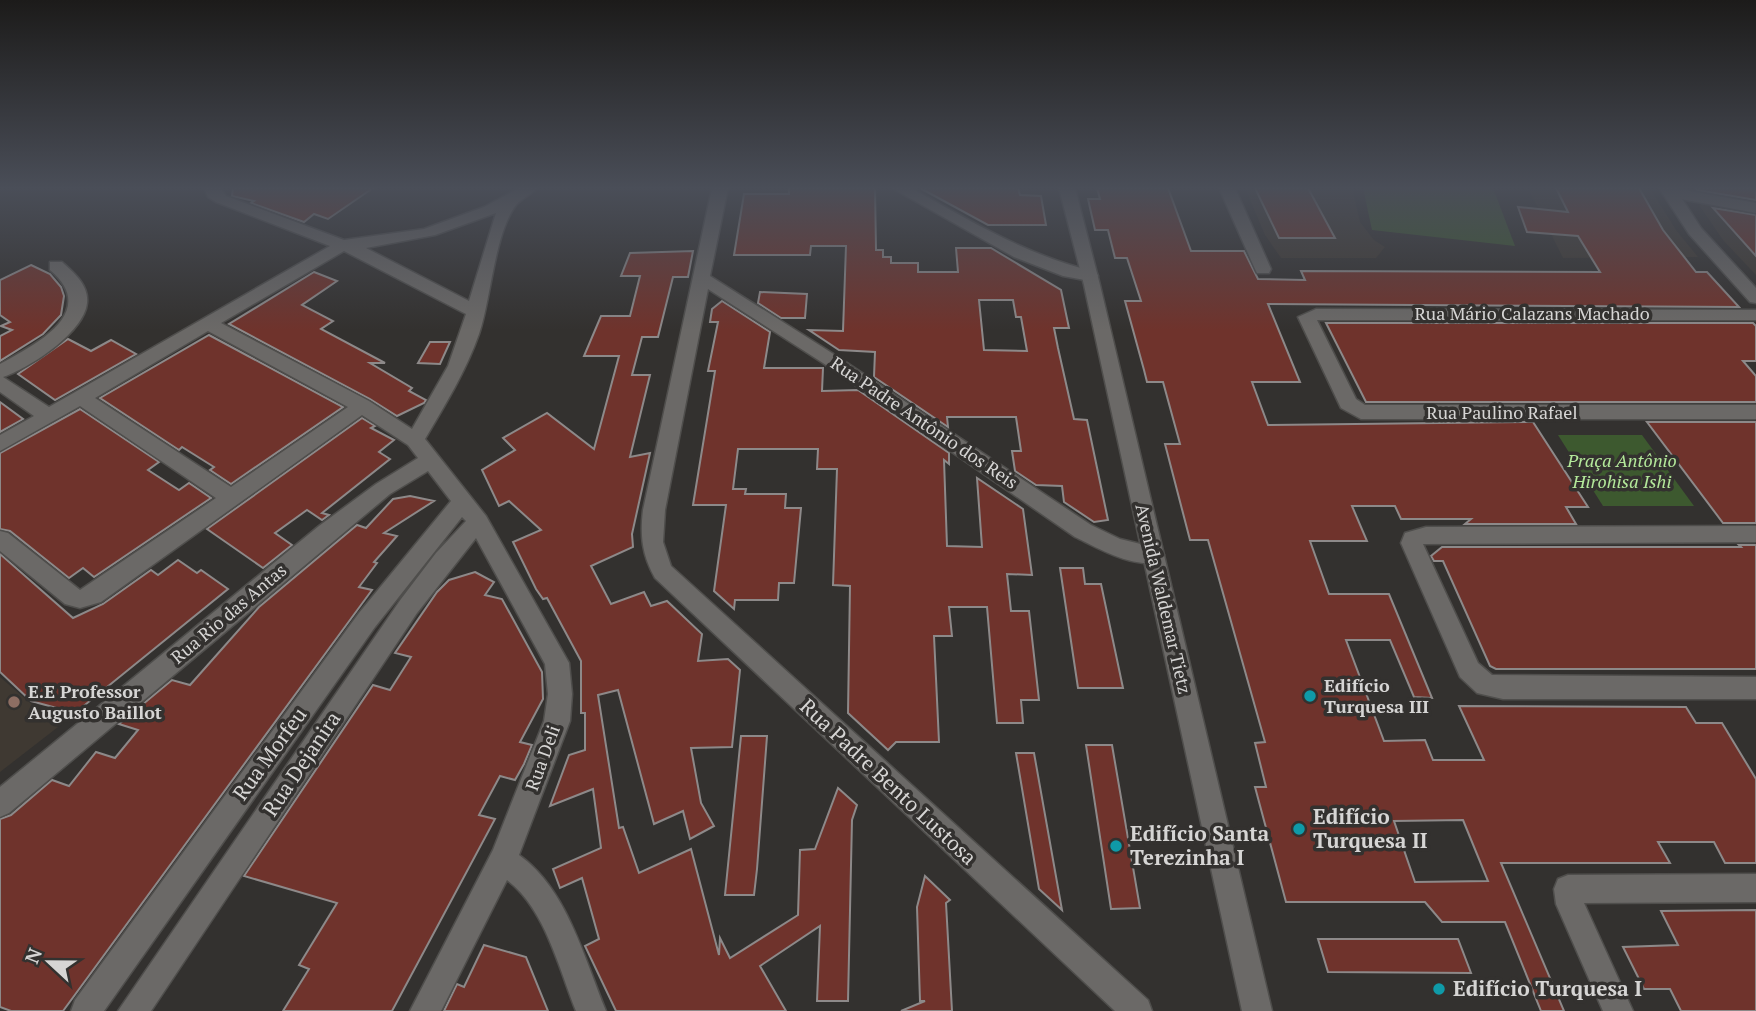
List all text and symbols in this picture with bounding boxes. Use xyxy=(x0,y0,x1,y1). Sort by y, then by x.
street label: Rua Mário Calazans Machado xyxy=(1414,301,1650,325)
street label: Rua Padre Antônio dos Reis xyxy=(826,351,1023,494)
street label: Rua Paulino Rafael xyxy=(1426,400,1578,424)
park label: Praça Antônio Hirohisa Ishi xyxy=(1566,448,1677,493)
street label: Avenida Waldemar Tietz xyxy=(1130,501,1198,696)
street label: Rua Rio das Antas xyxy=(166,558,291,669)
place label: Edifício Turquesa III xyxy=(1324,673,1429,718)
place label: E.E Professor Augusto Baillot xyxy=(28,679,162,724)
marker: Edifício Turquesa III xyxy=(1302,688,1318,704)
street label: Rua Padre Bento Lustosa xyxy=(794,692,983,871)
marker: E.E Professor Augusto Baillot xyxy=(6,694,22,710)
street label: Rua Morfeu xyxy=(226,701,312,806)
street label: Rua Dejanira xyxy=(256,705,347,821)
street label: Rua Deli xyxy=(519,722,565,794)
place label: Edifício Turquesa II xyxy=(1313,802,1428,854)
place label: Edifício Santa Terezinha I xyxy=(1130,819,1270,871)
marker: Edifício Turquesa II xyxy=(1291,821,1307,837)
marker: Edifício Santa Terezinha I xyxy=(1108,838,1124,854)
north arrow xyxy=(14,927,84,997)
text: N xyxy=(18,944,47,967)
place label: Edifício Turquesa I xyxy=(1453,974,1642,1002)
marker: Edifício Turquesa I xyxy=(1431,981,1447,997)

